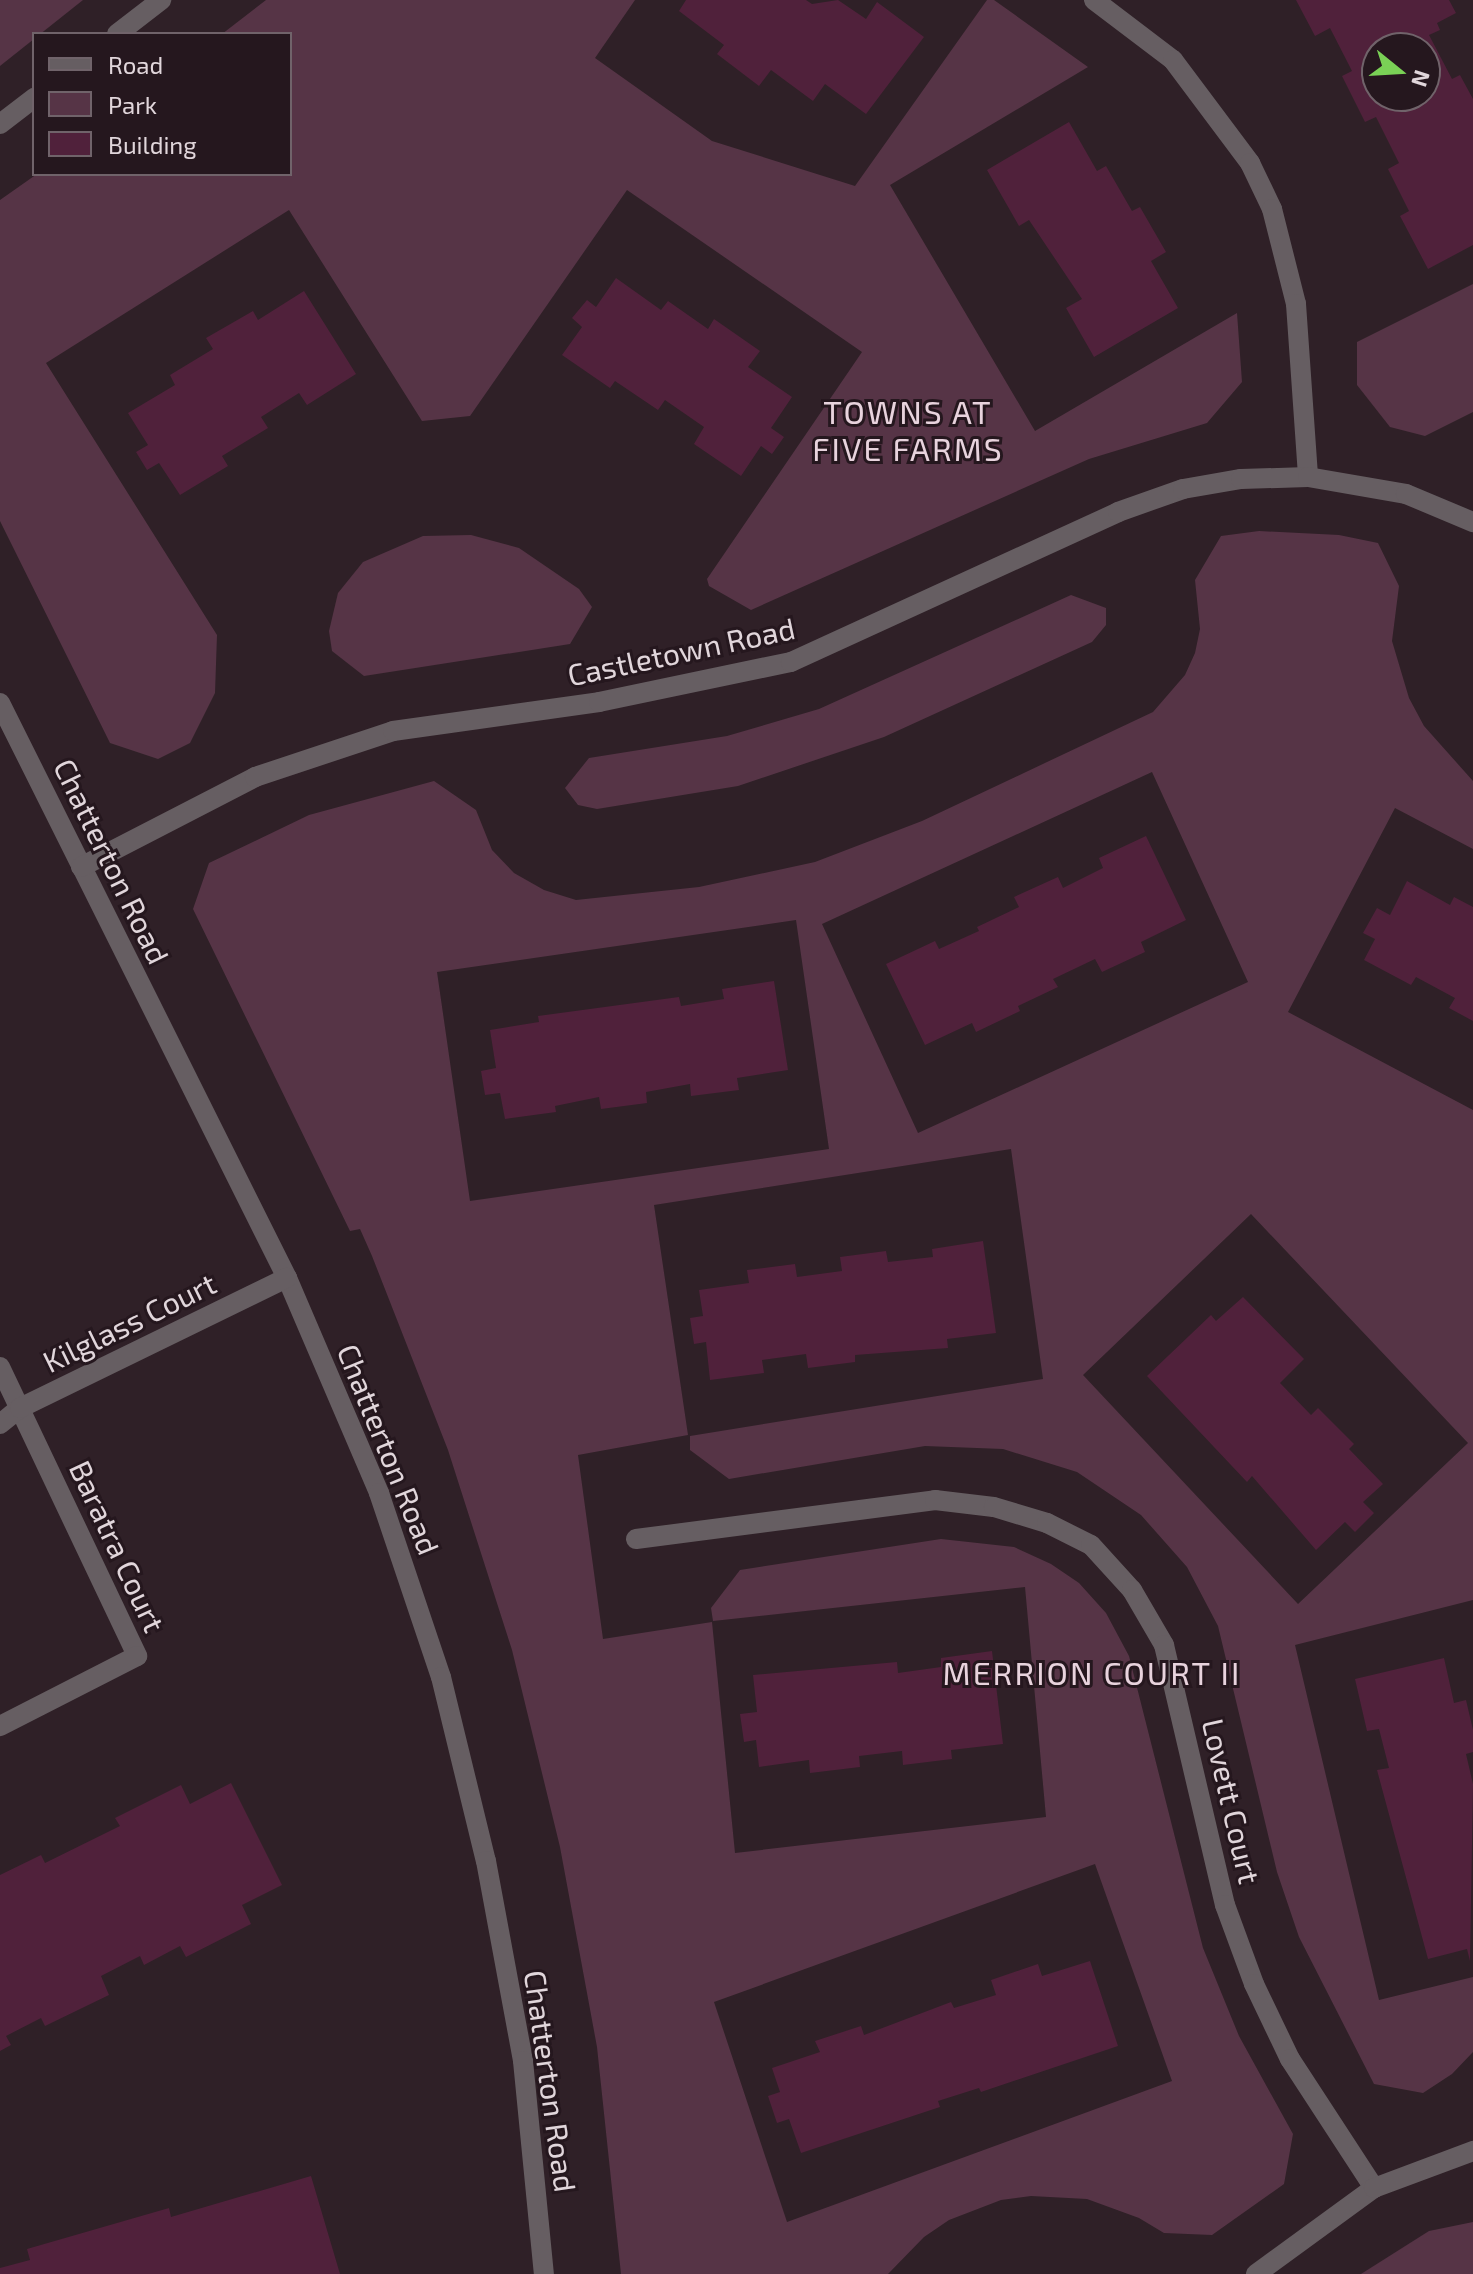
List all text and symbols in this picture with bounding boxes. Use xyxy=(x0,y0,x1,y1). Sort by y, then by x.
legend xyxy=(32,32,292,176)
north arrow xyxy=(1361,32,1441,112)
text: Road xyxy=(108,50,163,79)
text: N xyxy=(1407,67,1437,90)
text: Park xyxy=(108,90,157,119)
text: Building xyxy=(108,130,197,159)
district label: TOWNS AT FIVE FARMS xyxy=(812,393,1004,468)
street label: Castletown Road xyxy=(564,609,798,693)
street label: Chatterton Road xyxy=(47,753,177,969)
street label: Kilglass Court xyxy=(37,1265,221,1379)
street label: Chatterton Road xyxy=(330,1339,448,1559)
street label: Baratra Court xyxy=(63,1455,173,1637)
district label: MERRION COURT II xyxy=(942,1653,1242,1691)
street label: Lovett Court xyxy=(1196,1715,1268,1887)
street label: Chatterton Road xyxy=(518,1968,584,2194)

